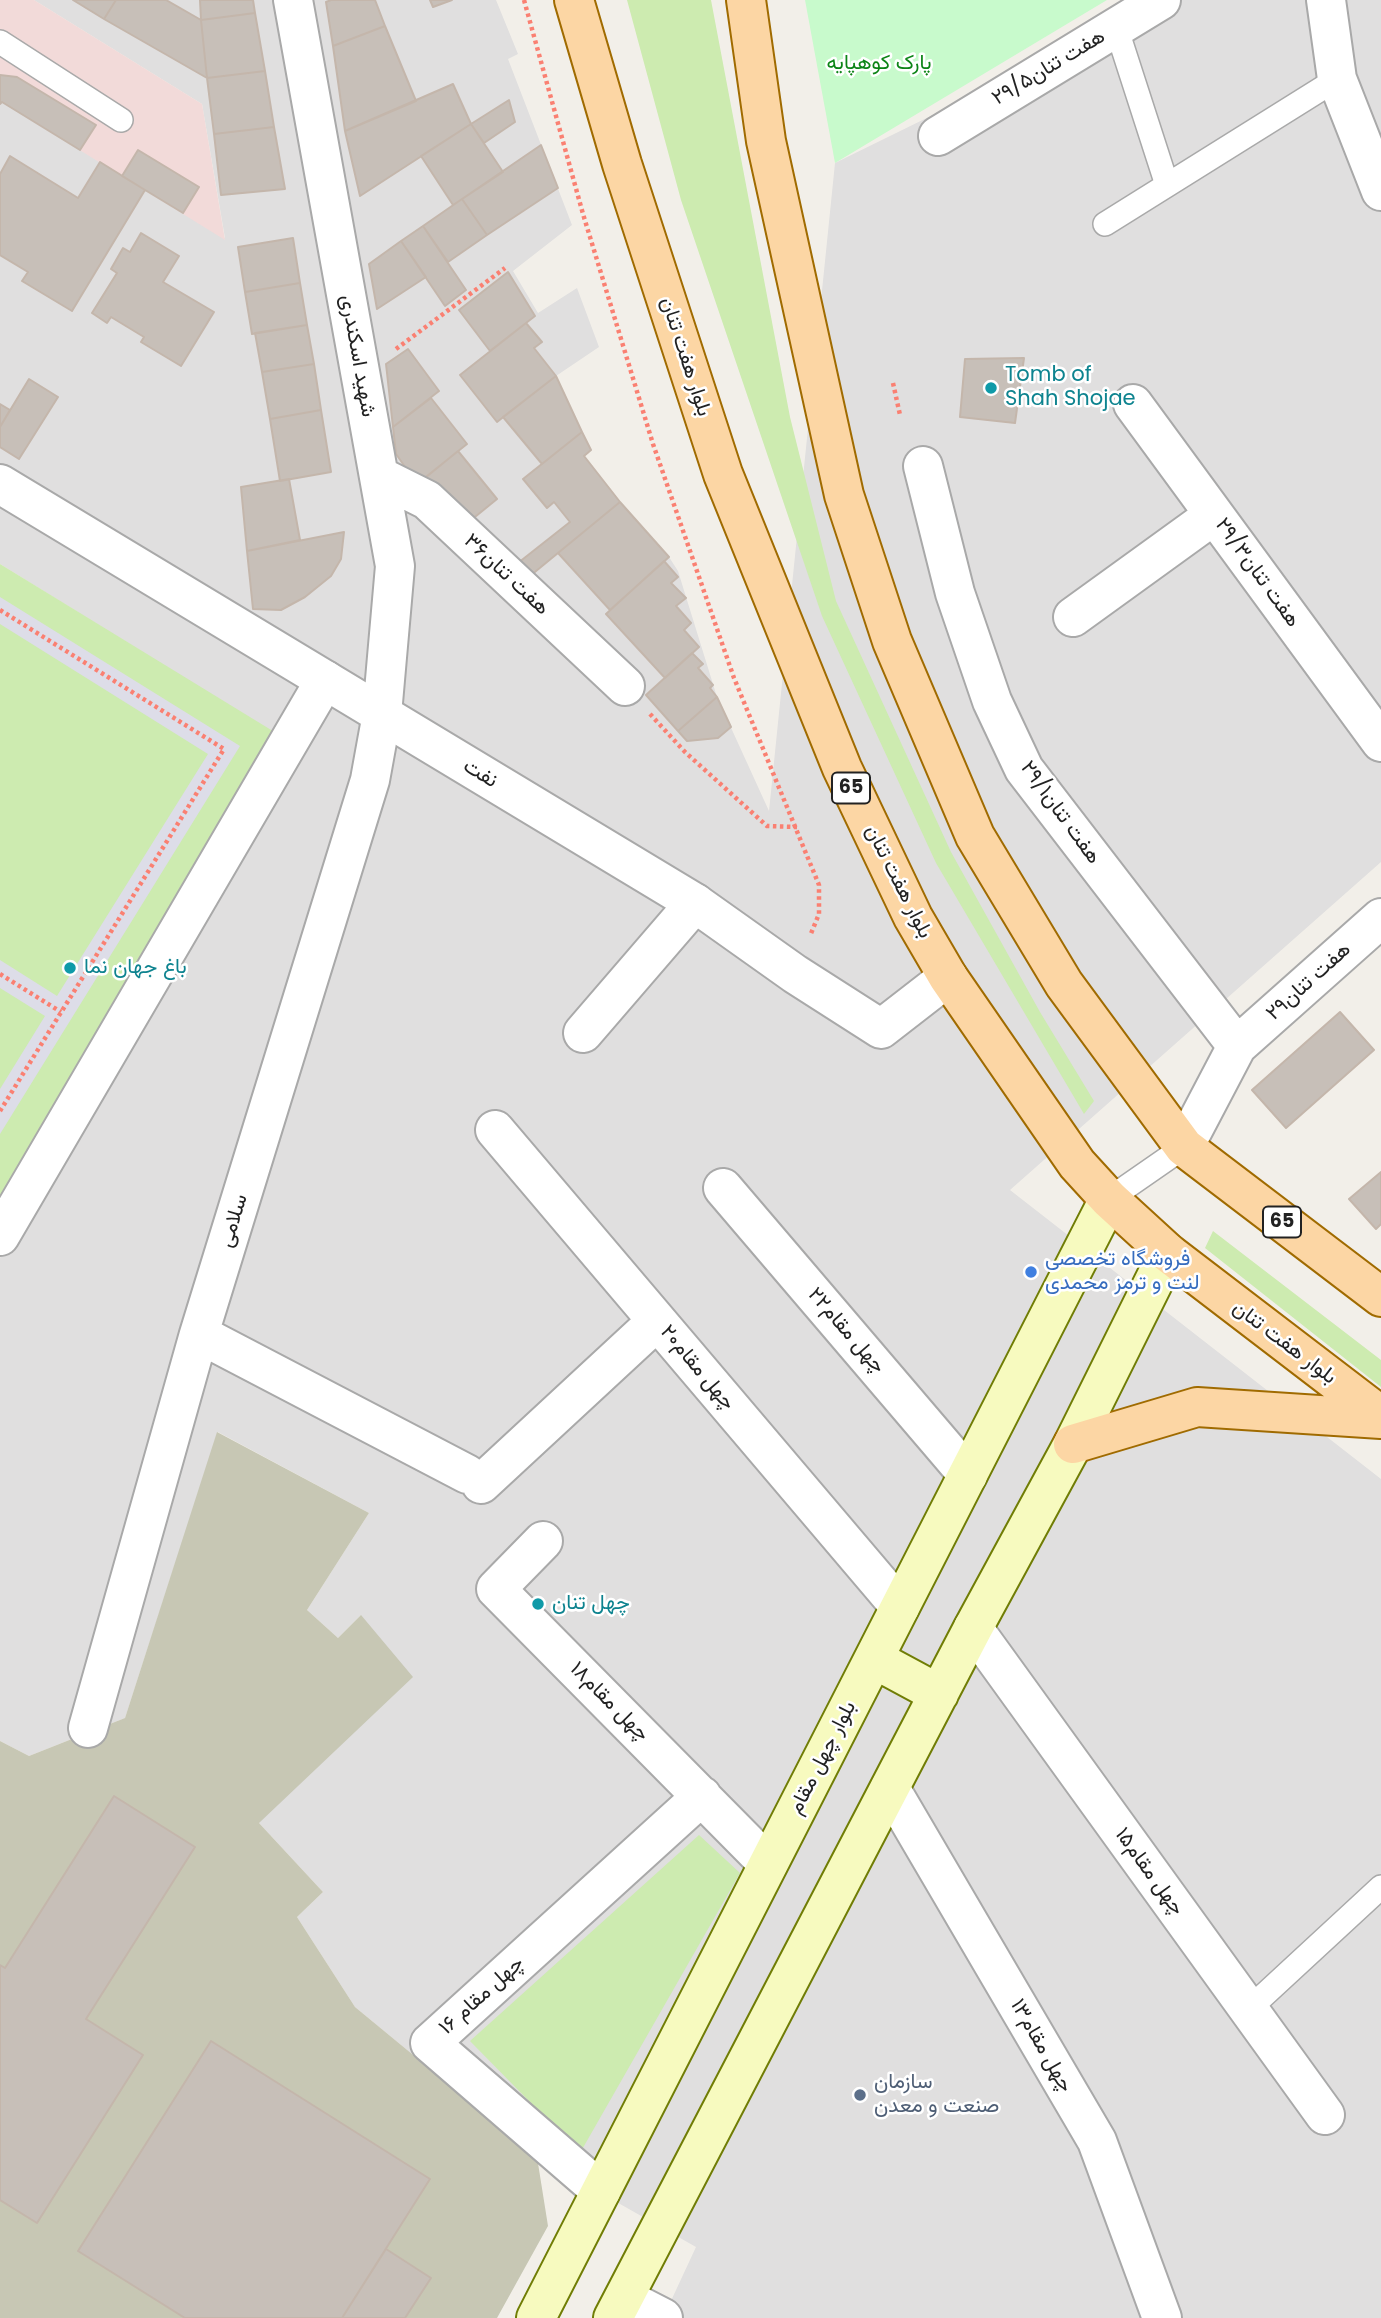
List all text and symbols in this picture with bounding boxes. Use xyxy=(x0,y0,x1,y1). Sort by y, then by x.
street label: ۲۹/۵هفت تنان xyxy=(988,24,1110,112)
park label: پارک کوهپایه xyxy=(826,51,932,77)
street label: شهید اسکندری xyxy=(334,293,380,419)
street label: بلوار هفت تنان xyxy=(654,294,716,420)
place label: Tomb of Shah Shojae xyxy=(1005,363,1136,413)
marker: Tomb of Shah Shojae xyxy=(983,380,999,396)
street label: ۲۹/۳هفت تنان xyxy=(1209,513,1305,633)
street label: هفت تنان۳۶ xyxy=(458,529,554,621)
street label: نفت xyxy=(458,754,502,794)
street label: ۲۹/۱هفت تنان xyxy=(1014,757,1106,869)
road number: 65 xyxy=(832,772,870,804)
street label: بلوار هفت تنان xyxy=(859,821,937,943)
street label: هفت تنان۲۹ xyxy=(1262,938,1356,1026)
place label: باغ جهان نما xyxy=(84,955,187,981)
marker: باغ جهان نما xyxy=(62,960,78,976)
street label: سلامی xyxy=(214,1191,254,1251)
road number: 65 xyxy=(1263,1206,1301,1238)
place label: فروشگاه تخصصی لنت و ترمز محمدی xyxy=(1045,1247,1200,1297)
marker: فروشگاه تخصصی لنت و ترمز محمدی xyxy=(1023,1264,1039,1280)
street label: چهل مقام۲۲ xyxy=(802,1283,890,1379)
street label: بلوار هفت تنان xyxy=(1227,1296,1341,1390)
street label: چهل مقام۲۰ xyxy=(654,1320,740,1416)
place label: چهل تنان xyxy=(552,1591,630,1617)
marker: چهل تنان xyxy=(530,1596,546,1612)
street label: ۱۸چهل مقام xyxy=(564,1657,654,1747)
street label: بلوار چهل مقام xyxy=(784,1697,862,1819)
street label: چهل مقام۱۵ xyxy=(1109,1823,1189,1921)
street label: چهل مقام ۱۶ xyxy=(434,1951,530,2041)
street label: چهل مقام۱۳ xyxy=(1004,1995,1078,2097)
place label: سازمان صنعت و معدن xyxy=(874,2070,999,2120)
marker: سازمان صنعت و معدن xyxy=(852,2087,868,2103)

